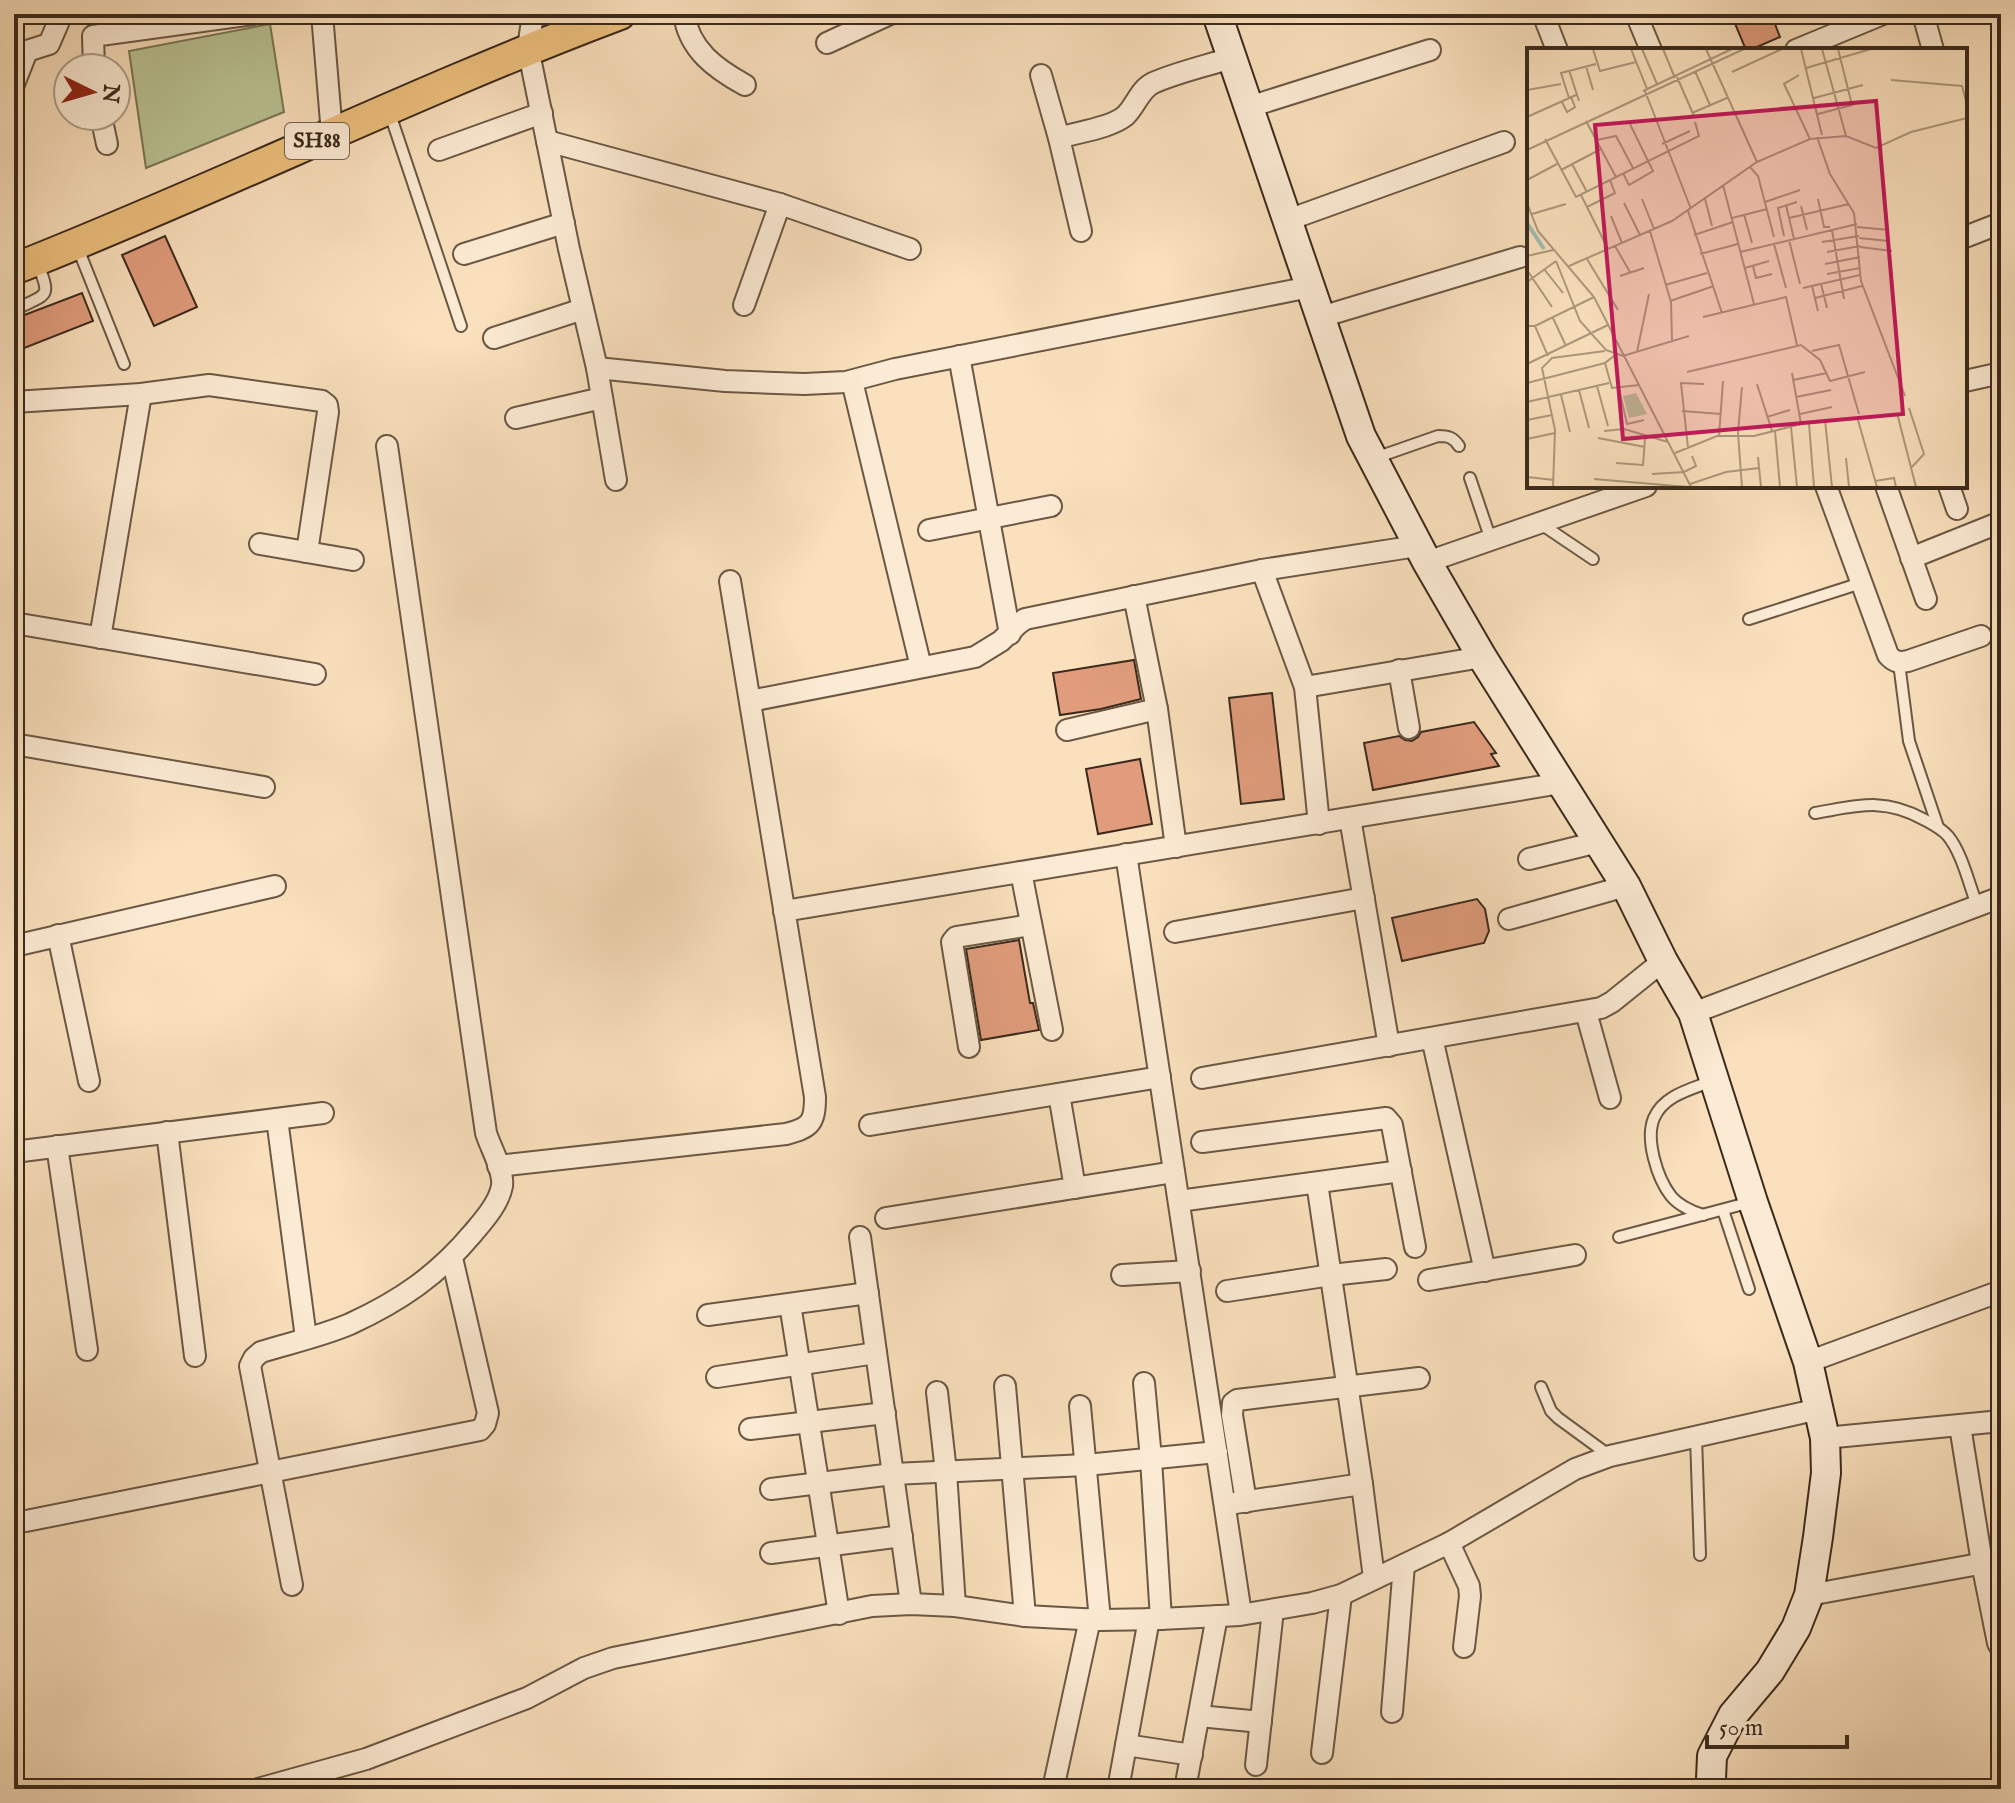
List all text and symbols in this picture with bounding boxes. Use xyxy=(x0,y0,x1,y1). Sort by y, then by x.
inset map xyxy=(1527,48,1967,488)
north arrow xyxy=(52,52,132,132)
text: N xyxy=(95,82,125,104)
road number: SH88 xyxy=(285,123,349,159)
scale bar xyxy=(1707,1699,1847,1749)
text: 50 m xyxy=(1719,1713,1763,1744)

